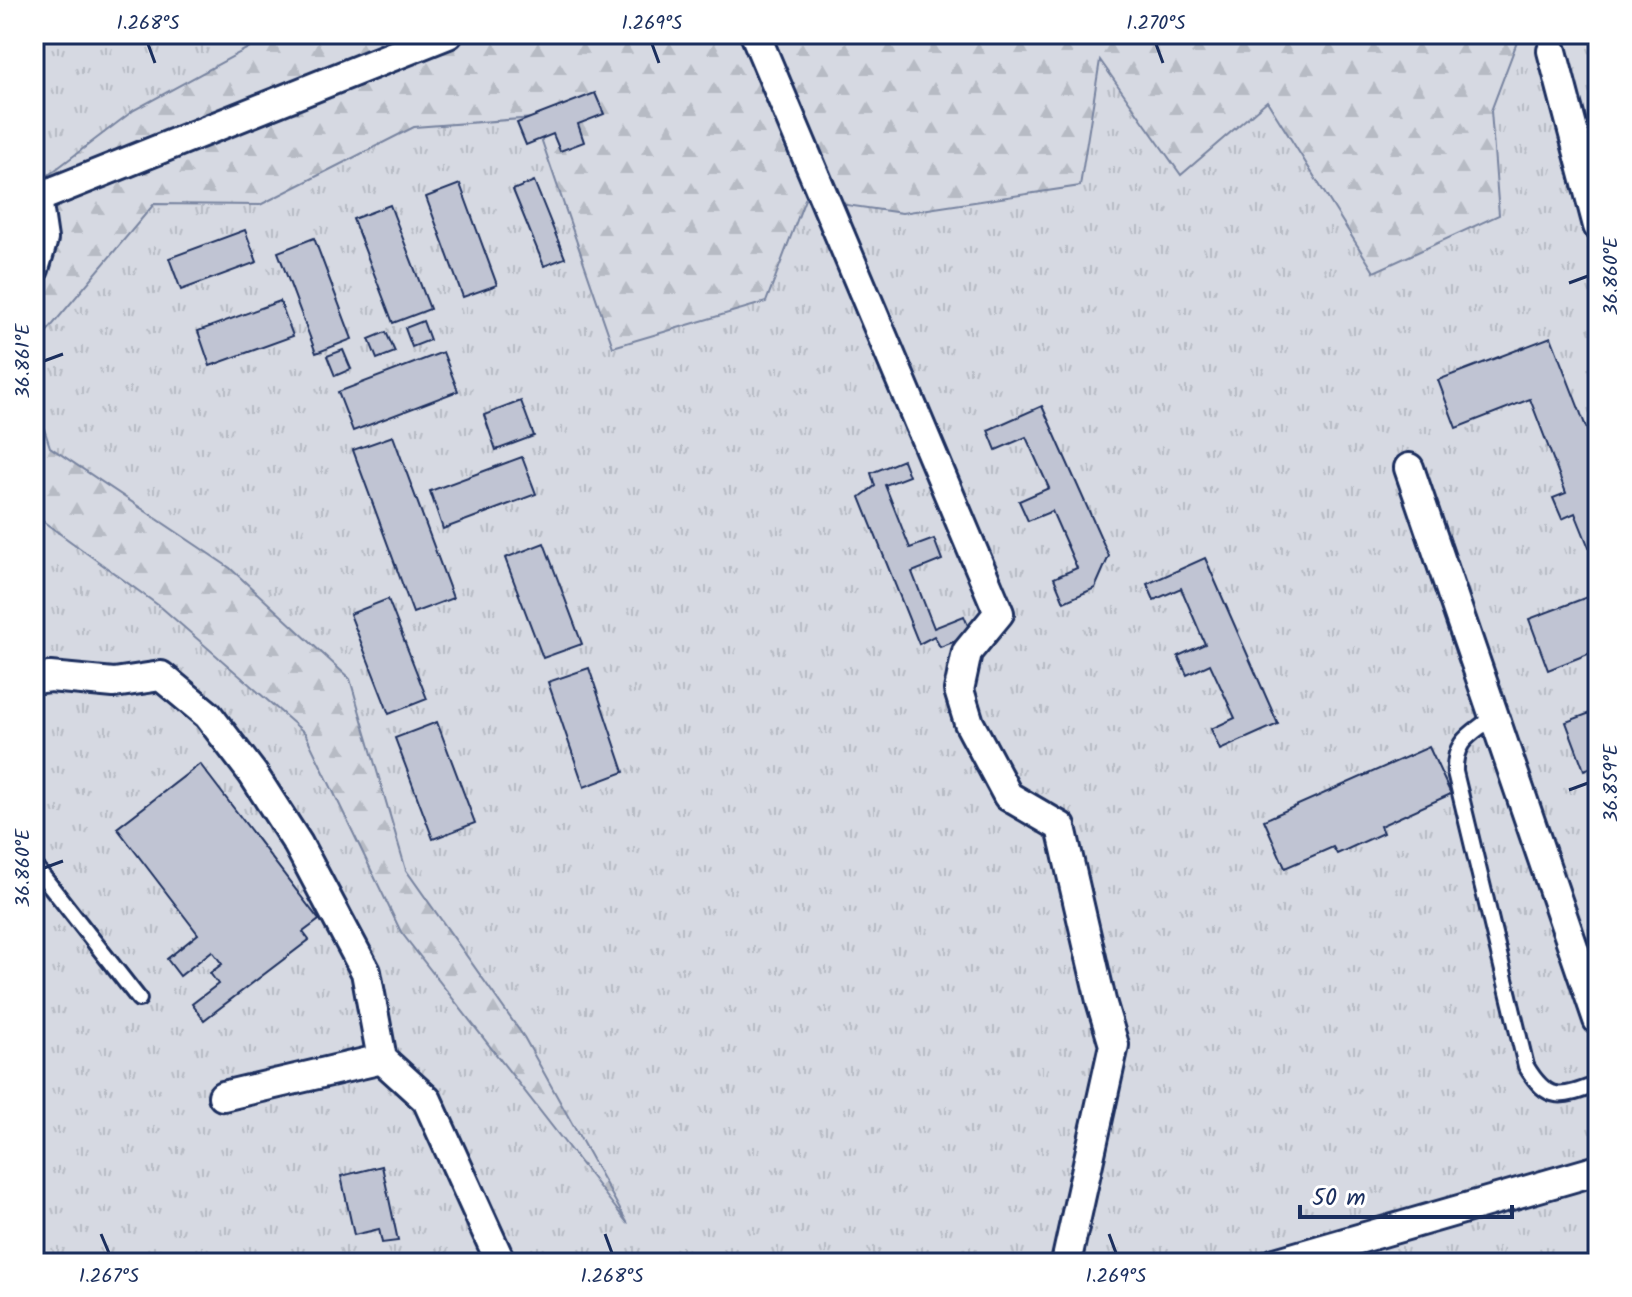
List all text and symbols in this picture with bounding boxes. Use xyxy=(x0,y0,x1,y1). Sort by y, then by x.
text: 1.268°S xyxy=(116,8,180,40)
text: 1.269°S xyxy=(622,8,683,40)
text: 1.270°S xyxy=(1126,8,1186,40)
text: 36.860°E xyxy=(1596,235,1628,315)
text: 36.861°E xyxy=(8,322,40,399)
text: 36.859°E xyxy=(1596,743,1628,822)
text: 36.860°E xyxy=(8,827,40,907)
scale bar xyxy=(1300,1169,1512,1219)
text: 50 m xyxy=(1312,1179,1366,1218)
text: 1.267°S xyxy=(79,1261,140,1293)
text: 1.268°S xyxy=(580,1261,644,1293)
text: 1.269°S xyxy=(1086,1261,1147,1293)

